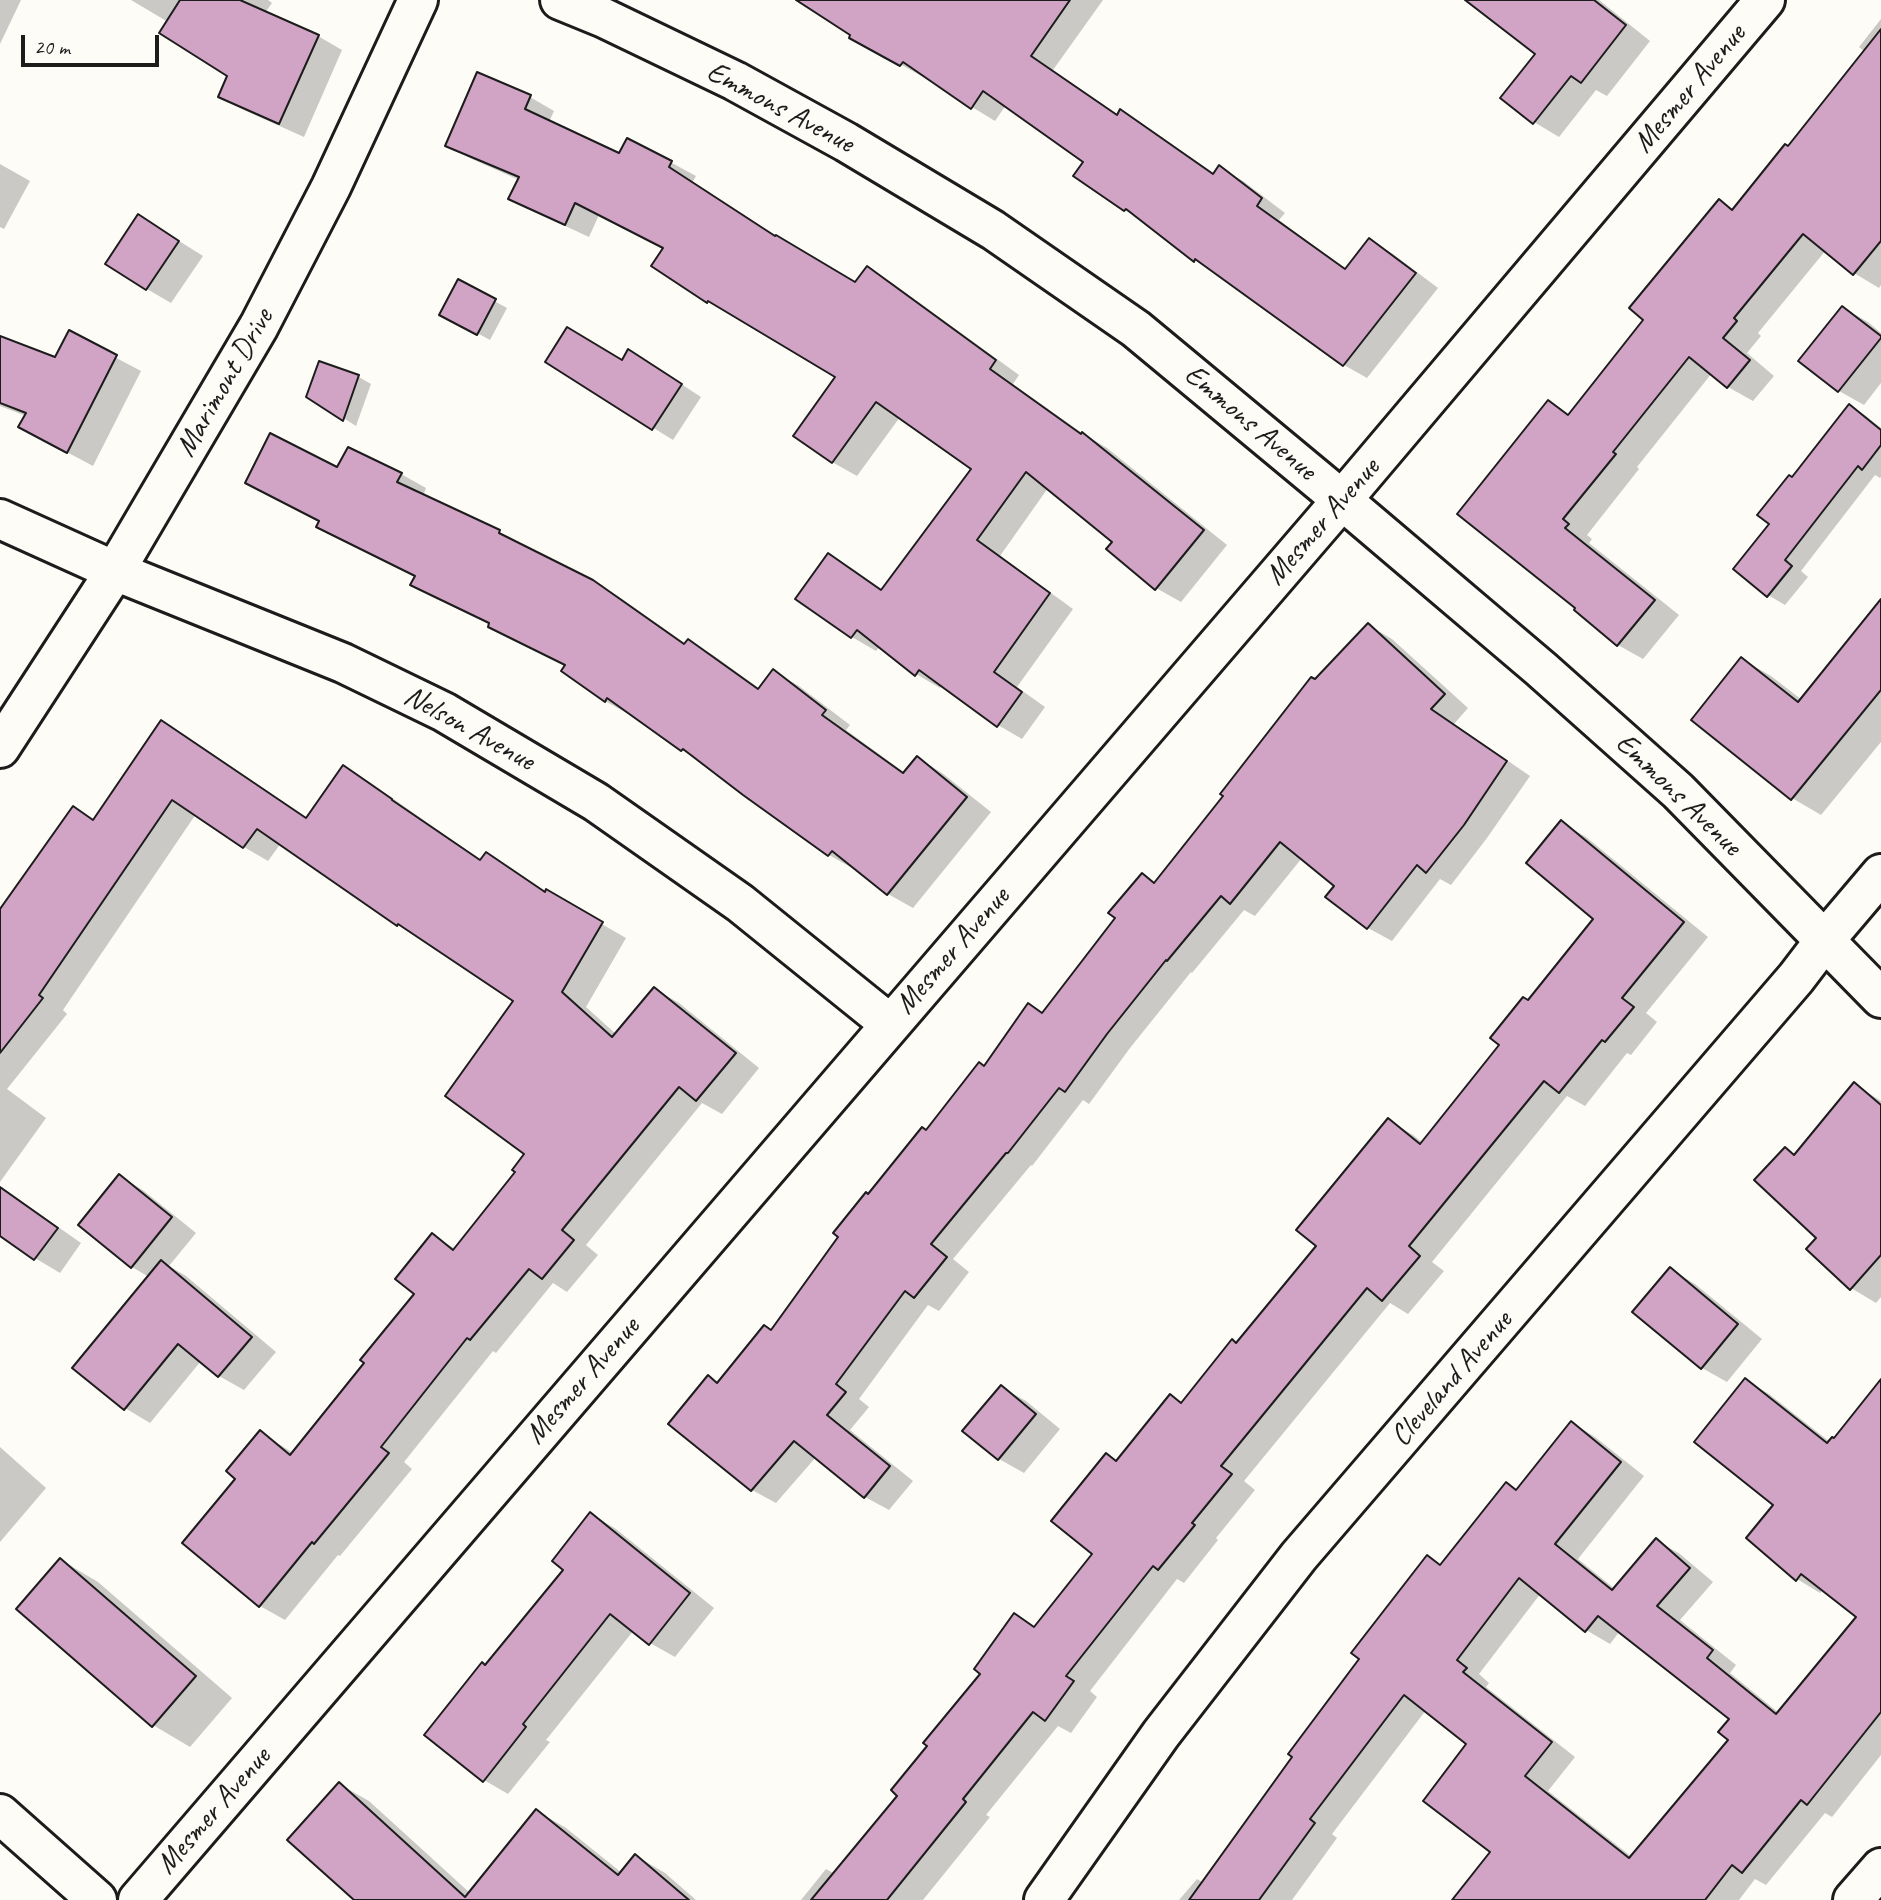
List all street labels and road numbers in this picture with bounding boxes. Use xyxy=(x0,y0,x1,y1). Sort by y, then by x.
street label: Mesmer Avenue xyxy=(1626,17,1754,161)
street label: Emmons Avenue xyxy=(700,54,860,162)
street label: Marimont Drive xyxy=(168,303,282,463)
street label: Emmons Avenue xyxy=(1177,357,1323,489)
street label: Mesmer Avenue xyxy=(1258,451,1388,593)
street label: Nelson Avenue xyxy=(397,678,541,780)
street label: Emmons Avenue xyxy=(1607,726,1749,864)
street label: Mesmer Avenue xyxy=(888,880,1018,1022)
street label: Cleveland Avenue xyxy=(1383,1304,1521,1454)
street label: Mesmer Avenue xyxy=(518,1310,648,1452)
street label: Mesmer Avenue xyxy=(149,1740,279,1882)

